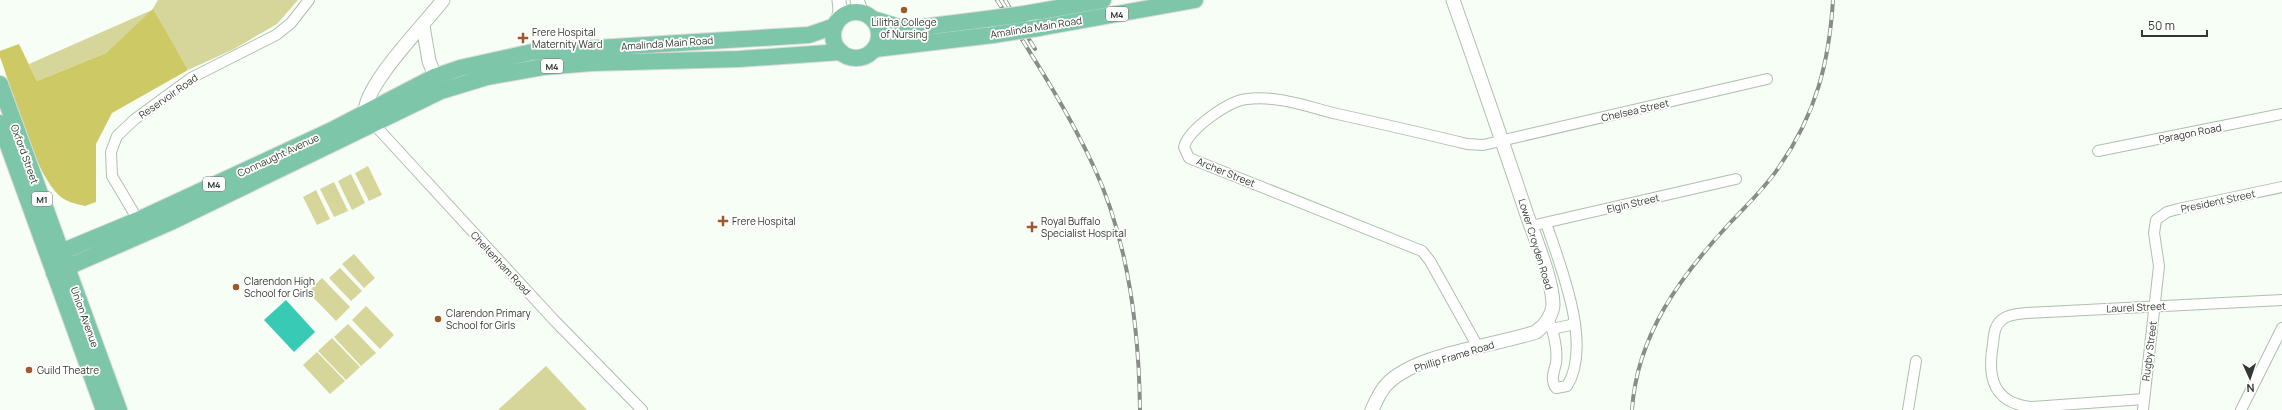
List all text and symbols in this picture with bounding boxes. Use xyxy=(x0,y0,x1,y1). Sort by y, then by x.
marker: Lilitha College of Nursing xyxy=(899,5,909,15)
road number: M4 xyxy=(1106,7,1128,21)
scale bar xyxy=(2142,12,2207,38)
street label: Amalinda Main Road xyxy=(989,13,1083,41)
place label: Lilitha College of Nursing xyxy=(872,15,937,41)
text: 50 m xyxy=(2148,17,2175,34)
place label: Frere Hospital Maternity Ward xyxy=(532,25,603,51)
marker: Frere Hospital Maternity Ward xyxy=(517,32,529,44)
street label: Amalinda Main Road xyxy=(620,33,714,53)
road number: M4 xyxy=(541,59,563,73)
street label: Reservoir Road xyxy=(136,70,200,122)
street label: Chelsea Street xyxy=(1600,95,1670,125)
street label: Paragon Road xyxy=(2157,120,2223,146)
street label: Oxford Street xyxy=(8,122,42,186)
street label: Connaught Avenue xyxy=(235,130,321,180)
street label: Archer Street xyxy=(1195,154,1257,190)
road number: M4 xyxy=(203,177,225,191)
street label: President Street xyxy=(2179,186,2257,216)
street label: Elgin Street xyxy=(1605,190,1661,216)
road number: M1 xyxy=(32,192,52,206)
street label: Lower Croyden Road xyxy=(1515,197,1557,291)
place label: Frere Hospital xyxy=(732,214,796,228)
place label: Royal Buffalo Specialist Hospital xyxy=(1041,214,1126,240)
marker: Frere Hospital xyxy=(717,215,729,227)
marker: Royal Buffalo Specialist Hospital xyxy=(1026,221,1038,233)
street label: Cheltenham Road xyxy=(468,228,534,298)
place label: Clarendon High School for Girls xyxy=(244,274,315,300)
marker: Clarendon High School for Girls xyxy=(231,282,241,292)
street label: Union Avenue xyxy=(68,285,102,349)
street label: Laurel Street xyxy=(2106,298,2166,316)
place label: Clarendon Primary School for Girls xyxy=(446,306,531,332)
marker: Clarendon Primary School for Girls xyxy=(433,314,443,324)
street label: Rugby Street xyxy=(2138,320,2160,382)
street label: Phillip Frame Road xyxy=(1412,337,1496,375)
north arrow xyxy=(2230,358,2270,398)
place label: Guild Theatre xyxy=(37,363,99,377)
marker: Guild Theatre xyxy=(24,365,34,375)
text: N xyxy=(2246,381,2255,396)

